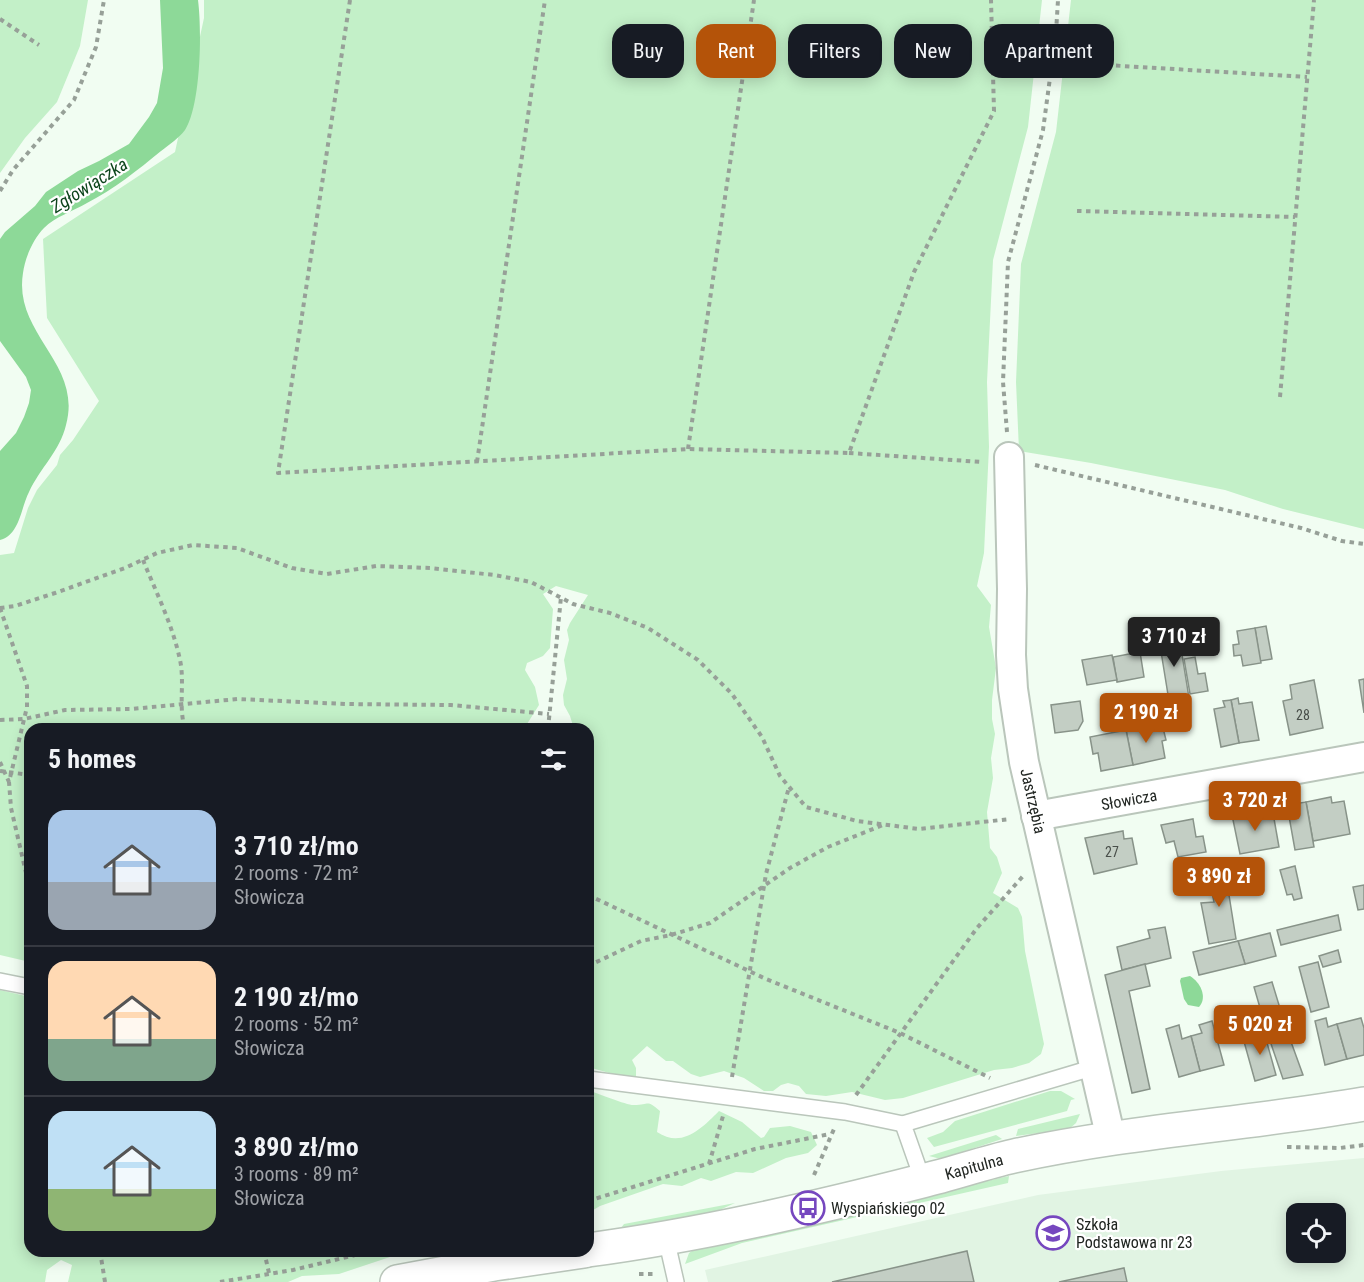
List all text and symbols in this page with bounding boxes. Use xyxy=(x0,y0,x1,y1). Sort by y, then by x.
chip: Buy xyxy=(612,24,684,78)
chip: Rent xyxy=(696,24,776,78)
chip: Filters xyxy=(788,24,882,78)
chip: New xyxy=(894,24,972,78)
chip: Apartment xyxy=(984,24,1114,78)
water label: Zgłowiączka xyxy=(46,153,131,217)
pin: 3 710 zł xyxy=(1112,617,1236,668)
text: 3 710 zł xyxy=(1142,624,1206,648)
pin: 2 190 zł xyxy=(1084,693,1208,744)
text: 2 190 zł xyxy=(1114,700,1178,724)
house number: 28 xyxy=(1296,707,1310,723)
icon: filters xyxy=(537,743,570,776)
text: 5 homes xyxy=(48,744,136,774)
street label: Jastrzębia xyxy=(1016,767,1050,835)
pin: 3 720 zł xyxy=(1193,781,1317,832)
street label: Słowicza xyxy=(1100,786,1158,814)
text: 3 720 zł xyxy=(1223,788,1287,812)
text: 3 710 zł/mo xyxy=(234,831,359,861)
icon: home xyxy=(96,834,168,906)
house number: 27 xyxy=(1105,844,1119,860)
pin: 3 890 zł xyxy=(1157,857,1281,908)
text: 2 rooms · 72 m² xyxy=(234,861,359,885)
text: 3 890 zł xyxy=(1187,864,1251,888)
text: Słowicza xyxy=(234,885,305,909)
text: 2 190 zł/mo xyxy=(234,982,359,1012)
icon: home xyxy=(96,985,168,1057)
pin: 5 020 zł xyxy=(1198,1005,1322,1056)
text: 2 rooms · 52 m² xyxy=(234,1012,359,1036)
text: 5 020 zł xyxy=(1228,1012,1292,1036)
text: Słowicza xyxy=(234,1036,305,1060)
text: 3 890 zł/mo xyxy=(234,1132,359,1162)
icon: home xyxy=(96,1135,168,1207)
street label: Kapitulna xyxy=(943,1150,1005,1184)
text: 3 rooms · 89 m² xyxy=(234,1162,359,1186)
text: Słowicza xyxy=(234,1186,305,1210)
bus stop icon: Wyspiańskiego 02 xyxy=(790,1190,826,1226)
place label: Wyspiańskiego 02 xyxy=(831,1199,945,1218)
map controls xyxy=(1286,1203,1346,1263)
button: locate xyxy=(1286,1203,1346,1263)
school or university icon: Szkoła Podstawowa nr 23 xyxy=(1035,1215,1071,1251)
place label: Szkoła Podstawowa nr 23 xyxy=(1076,1215,1193,1252)

